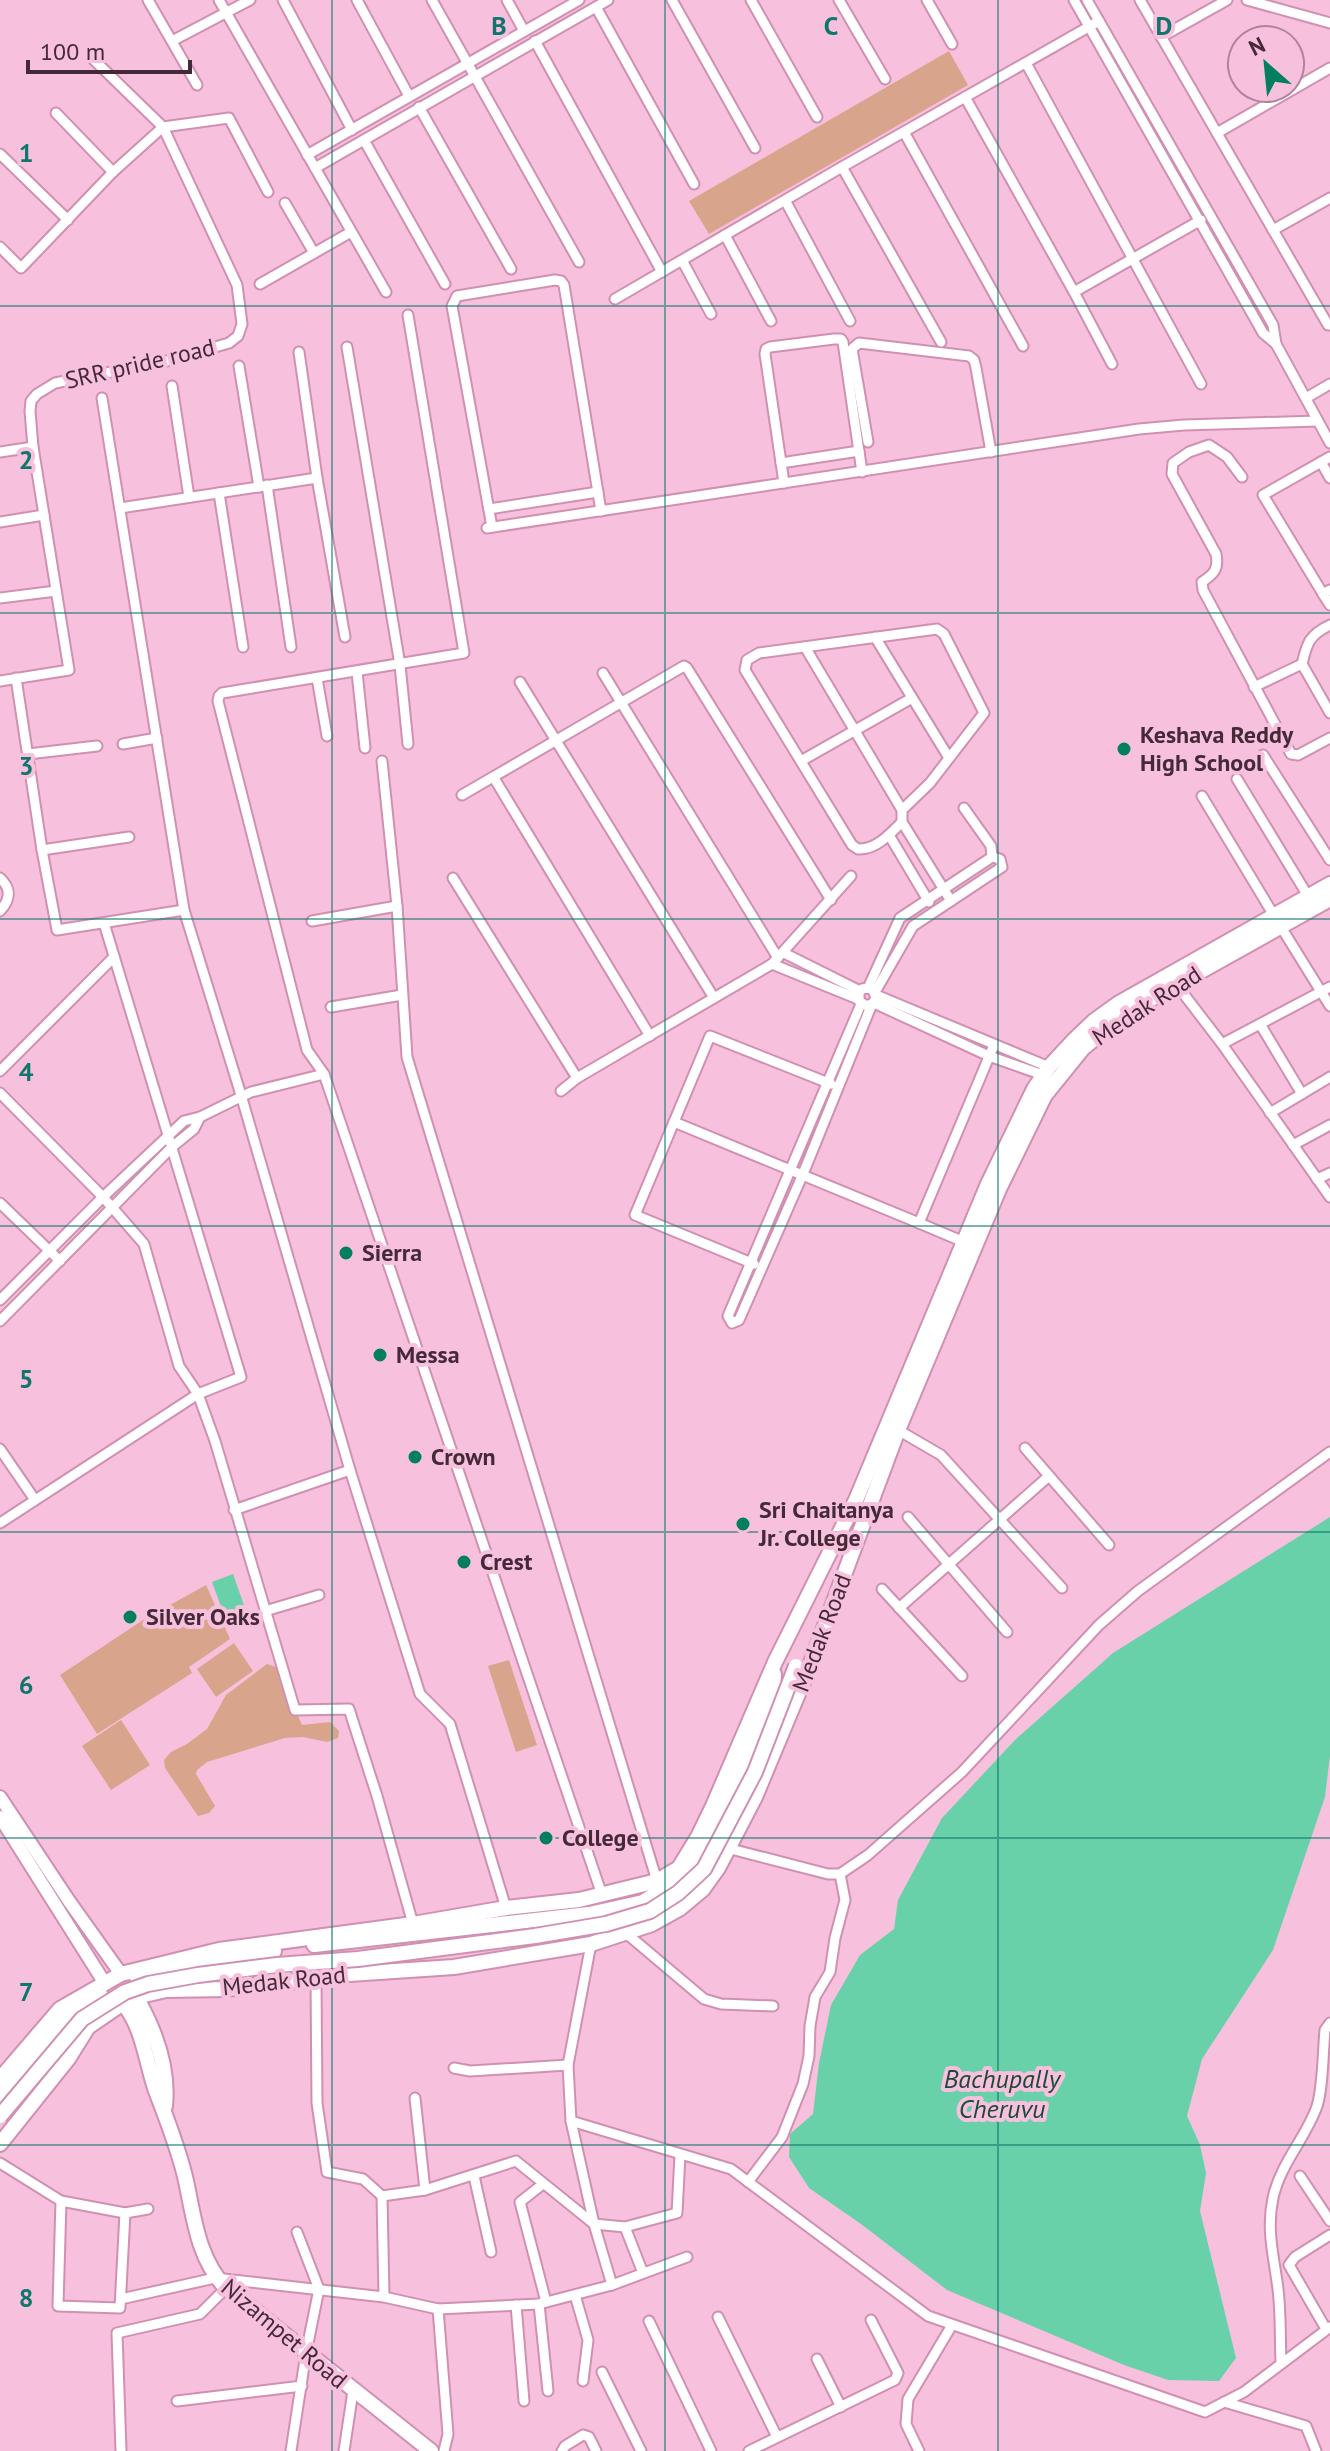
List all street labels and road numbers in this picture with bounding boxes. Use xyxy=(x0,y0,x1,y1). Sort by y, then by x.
street label: SRR pride road xyxy=(62,331,218,396)
street label: Medak Road xyxy=(1086,959,1207,1052)
street label: Medak Road xyxy=(785,1569,858,1696)
street label: Medak Road xyxy=(221,1959,347,2002)
street label: Nizampet Road xyxy=(215,2272,354,2395)

